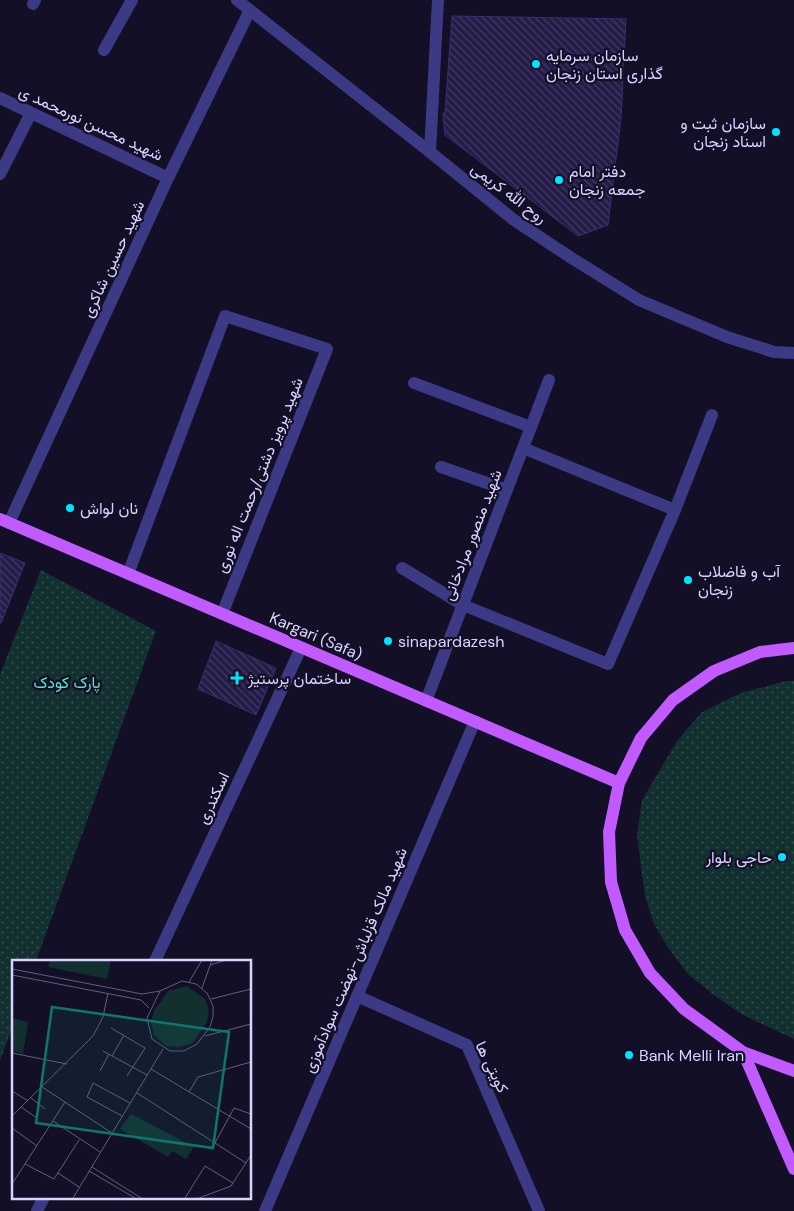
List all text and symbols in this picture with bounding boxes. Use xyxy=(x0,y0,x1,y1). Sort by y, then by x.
place label: سازمان سرمایه گذاری استان زنجان xyxy=(546,45,663,84)
marker: سازمان سرمایه گذاری استان زنجان xyxy=(530,58,542,70)
street label: شهید محسن نورمحمد ی xyxy=(16,80,166,166)
place label: سازمان ثبت و اسناد زنجان xyxy=(680,113,766,152)
marker: سازمان ثبت و اسناد زنجان xyxy=(770,126,782,138)
street label: روح الله کریمی xyxy=(466,158,551,229)
place label: دفتر امام جمعه زنجان xyxy=(569,161,646,200)
marker: دفتر امام جمعه زنجان xyxy=(553,174,565,186)
street label: شهید حسین شاکری xyxy=(77,197,149,321)
street label: شهید پرویز دشتی/رحمت اله نوری xyxy=(210,374,309,576)
street label: شهید منصور مرادخانی xyxy=(437,467,507,603)
place label: نان لواش xyxy=(80,498,138,519)
marker: نان لواش xyxy=(64,502,76,514)
place label: آب و فاضلاب زنجان xyxy=(698,561,781,600)
marker: آب و فاضلاب زنجان xyxy=(682,574,694,586)
street label: Kargari (Safa) xyxy=(266,607,366,665)
place label: sinapardazesh xyxy=(398,631,504,652)
marker: sinapardazesh xyxy=(382,635,394,647)
place label: ساختمان پرستیژ xyxy=(247,668,351,690)
marker: ساختمان پرستیژ xyxy=(230,671,244,685)
park label: پارک کودک xyxy=(33,672,101,694)
street label: اسکندری xyxy=(192,769,234,827)
street label: شهید مالک قزلباش-نهضت سوادآموزی xyxy=(298,844,412,1076)
place label: حاجی بلوار xyxy=(705,847,772,868)
marker: حاجی بلوار xyxy=(776,851,788,863)
inset map xyxy=(12,960,251,1198)
street label: کویتی ها xyxy=(471,1038,513,1096)
place label: Bank Melli Iran xyxy=(639,1045,744,1066)
marker: Bank Melli Iran xyxy=(623,1049,635,1061)

